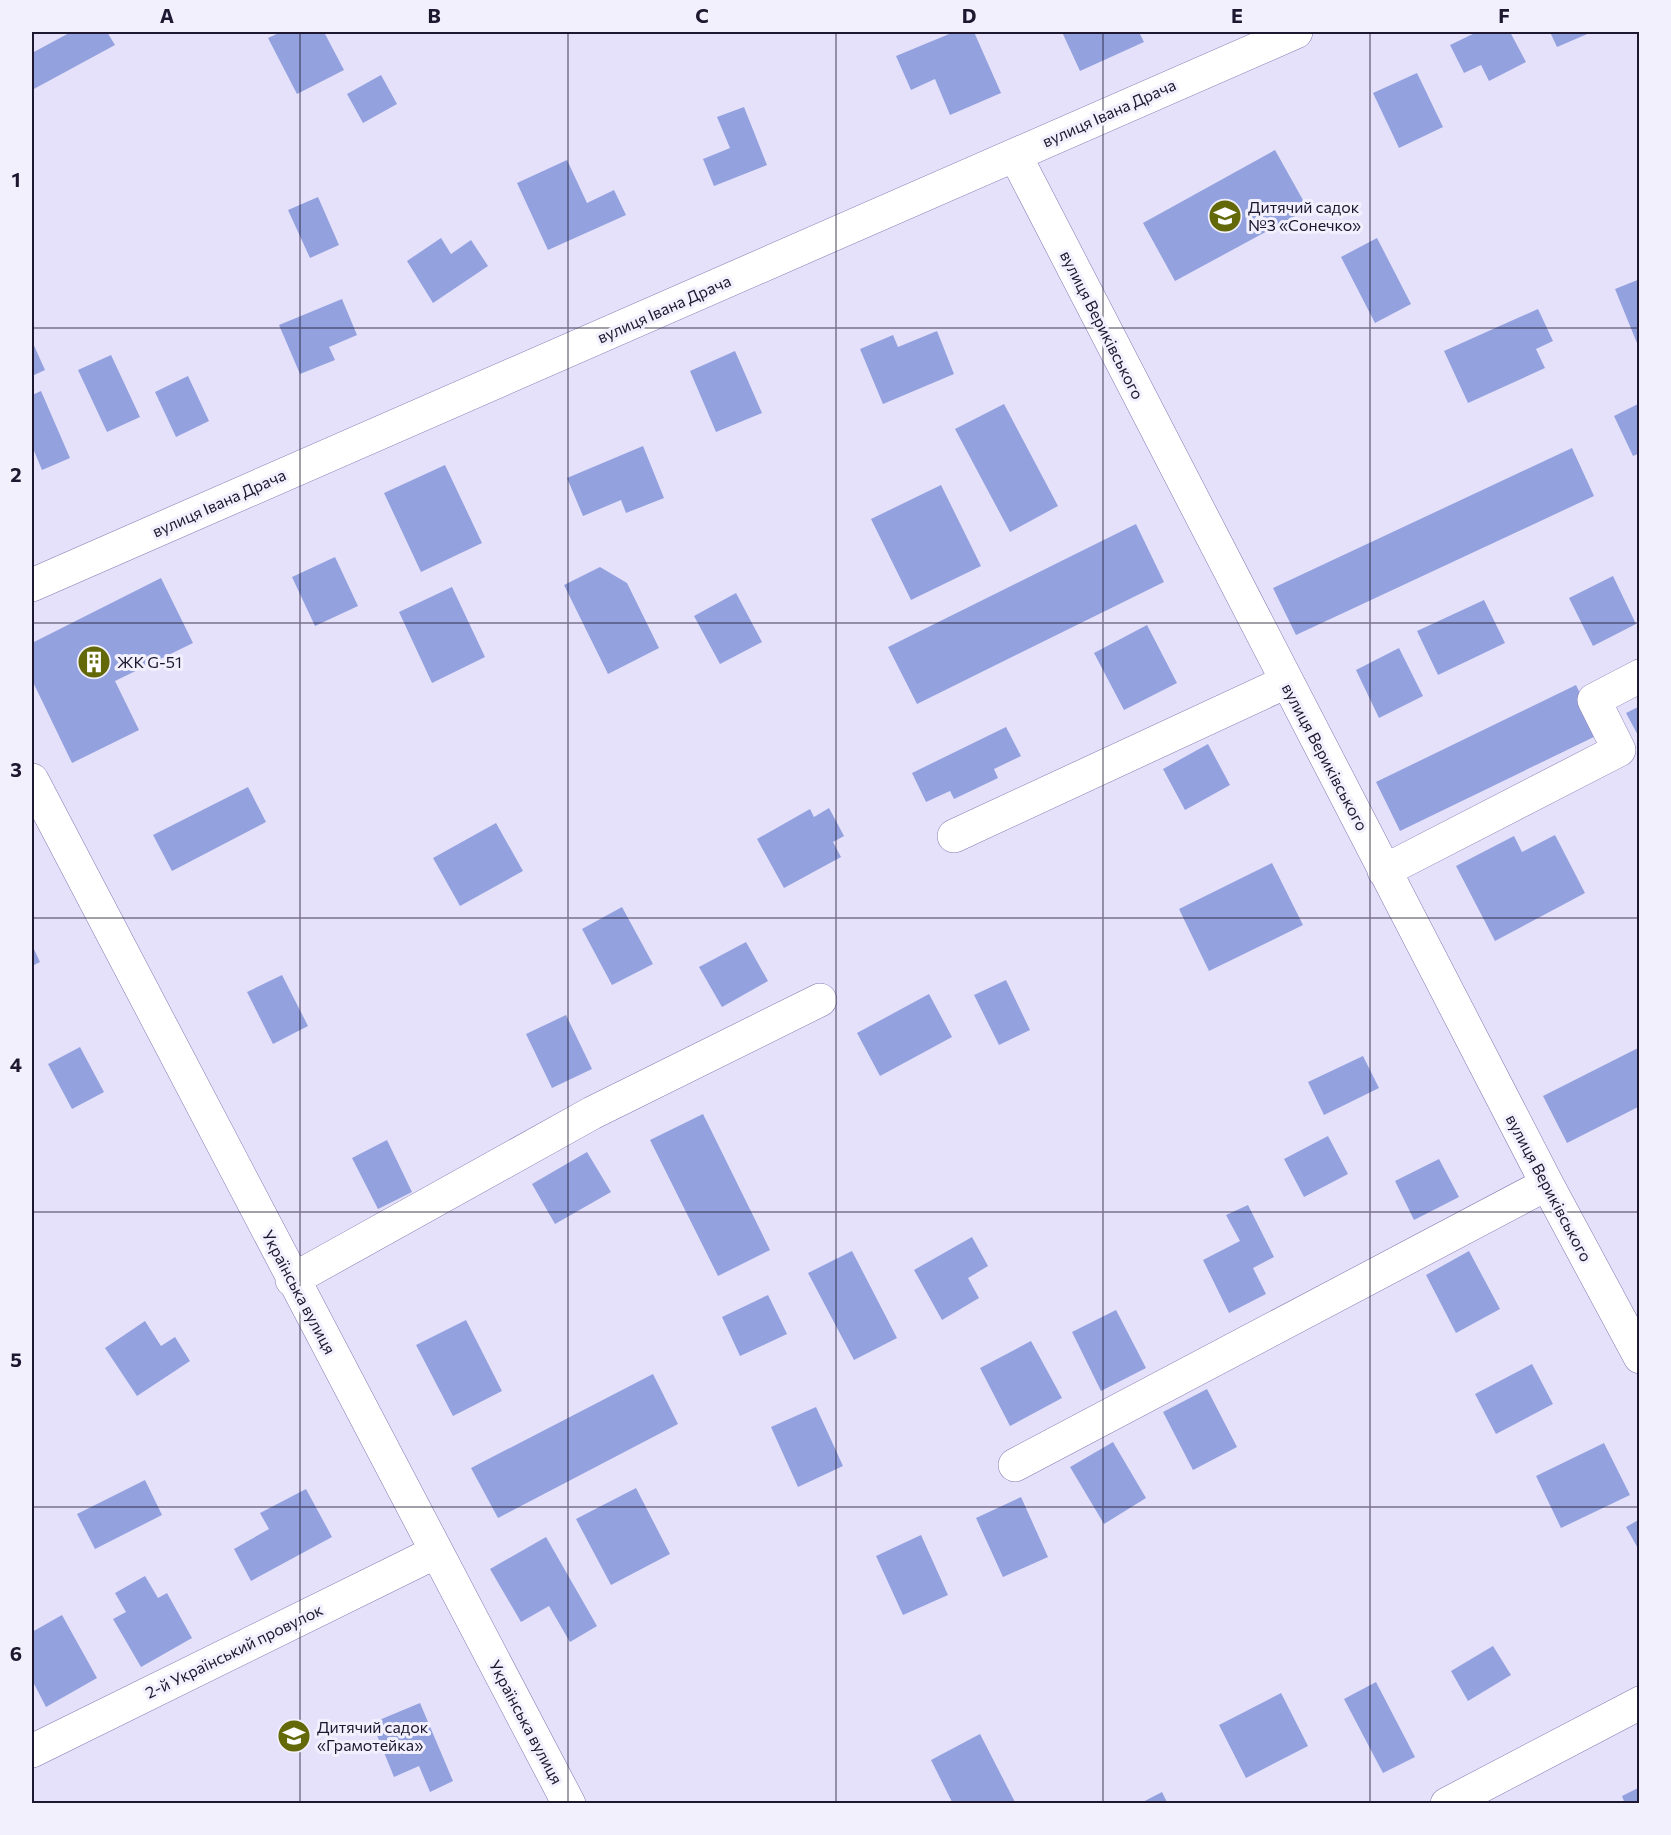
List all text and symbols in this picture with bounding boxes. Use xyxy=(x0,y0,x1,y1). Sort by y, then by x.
text: A xyxy=(160,3,174,27)
text: B xyxy=(427,3,441,27)
text: C xyxy=(695,3,709,27)
text: D xyxy=(962,3,976,27)
text: E xyxy=(1231,3,1243,27)
text: F xyxy=(1498,3,1510,27)
street label: вулиця Івана Драча xyxy=(1039,75,1178,151)
text: 1 xyxy=(11,167,21,191)
place label: Дитячий садок №3 «Сонечко» xyxy=(1248,197,1361,234)
school or university icon: Дитячий садок №3 «Сонечко» xyxy=(1207,198,1243,234)
street label: вулиця Вериківського xyxy=(1057,247,1148,402)
street label: вулиця Івана Драча xyxy=(594,271,733,347)
text: 2 xyxy=(10,462,22,486)
street label: вулиця Івана Драча xyxy=(149,465,288,541)
building icon: ЖК G-51 xyxy=(76,644,112,680)
place label: ЖК G-51 xyxy=(117,652,182,671)
street label: вулиця Вериківського xyxy=(1279,680,1372,834)
text: 3 xyxy=(10,757,22,781)
text: 4 xyxy=(10,1052,22,1076)
street label: вулиця Вериківського xyxy=(1503,1111,1596,1265)
street label: Українська вулиця xyxy=(259,1227,340,1357)
text: 5 xyxy=(10,1347,22,1371)
street label: 2-й Український провулок xyxy=(142,1599,326,1702)
text: 6 xyxy=(10,1641,22,1665)
street label: Українська вулиця xyxy=(486,1657,567,1787)
place label: Дитячий садок «Грамотейка» xyxy=(317,1717,429,1754)
school or university icon: Дитячий садок «Грамотейка» xyxy=(276,1718,312,1754)

